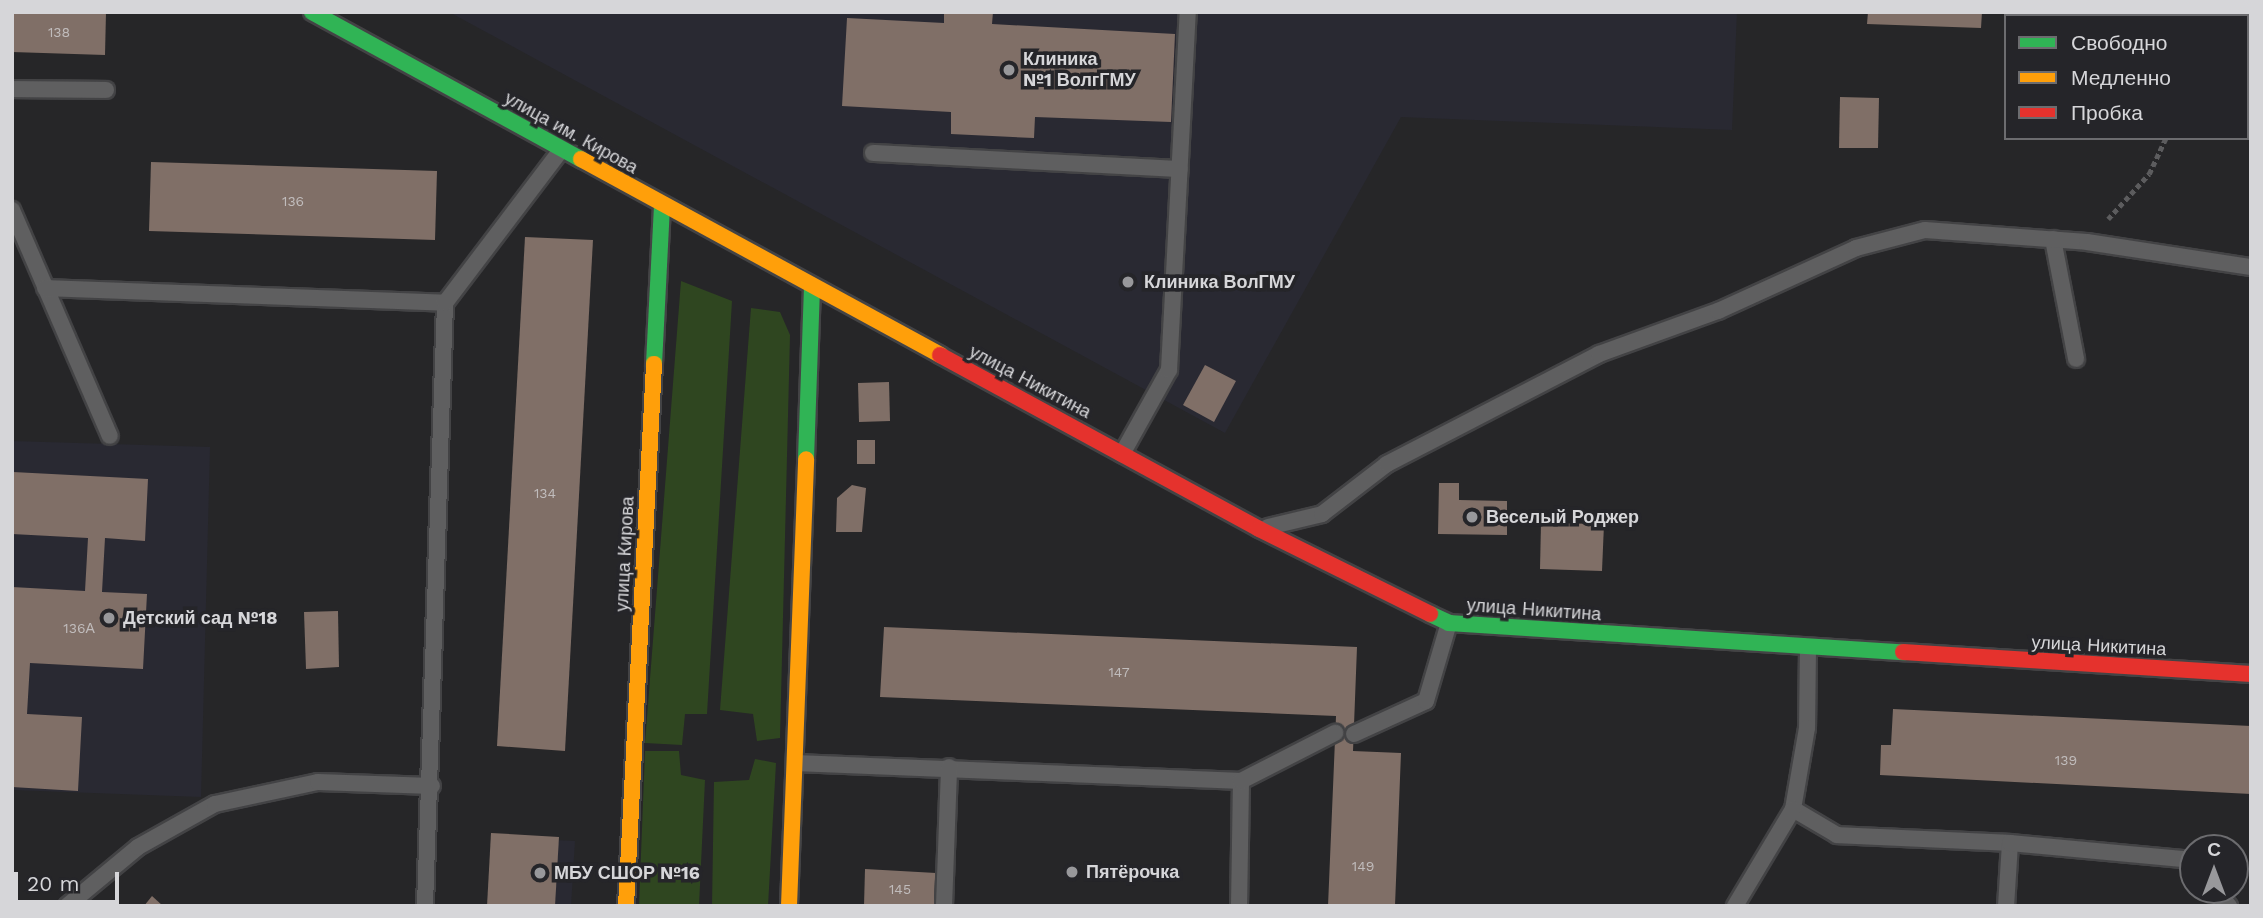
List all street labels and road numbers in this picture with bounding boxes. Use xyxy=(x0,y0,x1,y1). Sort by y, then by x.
street label: улица им. Кирова xyxy=(501,87,641,179)
street label: улица Никитина xyxy=(965,341,1095,423)
street label: улица Кирова xyxy=(611,496,639,612)
street label: улица Никитина xyxy=(1466,595,1602,625)
street label: улица Никитина xyxy=(2031,632,2167,660)

